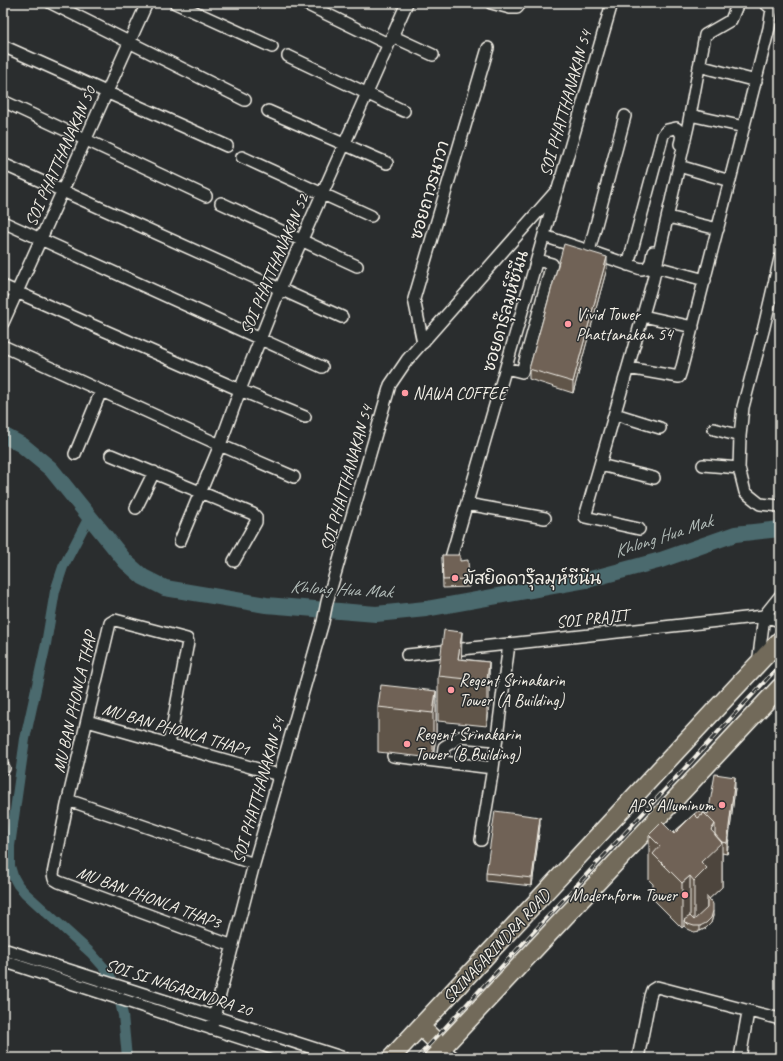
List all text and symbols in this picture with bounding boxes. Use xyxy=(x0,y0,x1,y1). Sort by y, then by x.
street label: SOI PHATTHANAKAN 54 xyxy=(535,25,597,179)
street label: SOI PHATTHANAKAN 50 xyxy=(20,82,101,229)
street label: ซอยถาวรนาวา xyxy=(405,138,454,242)
street label: SOI PHATTHANAKAN 52 xyxy=(235,189,314,338)
street label: ซอยดารุ๊ลมุห์ซีนีน xyxy=(477,247,535,375)
place label: Vivid Tower Phattanakan 54 xyxy=(576,304,675,345)
marker: Vivid Tower Phattanakan 54 xyxy=(563,319,573,329)
place label: NAWA COFFEE xyxy=(413,383,509,404)
marker: NAWA COFFEE xyxy=(400,388,410,398)
street label: SOI PHATTHANAKAN 54 xyxy=(316,400,378,554)
water label: Khlong Hua Mak xyxy=(611,509,718,562)
place label: มัสยิดดารุ๊ลมุห์ซีนีน xyxy=(463,567,602,591)
marker: มัสยิดดารุ๊ลมุห์ซีนีน xyxy=(450,573,460,583)
water label: Khlong Hua Mak xyxy=(290,575,396,603)
street label: SOI PRAJIT xyxy=(555,604,633,633)
street label: MU BAN PHONLA THAP xyxy=(48,628,101,775)
place label: Regent Srinakarin Tower (A Building) xyxy=(459,670,566,711)
marker: Regent Srinakarin Tower (A Building) xyxy=(446,685,456,695)
street label: MU BAN PHONLA THAP1 xyxy=(100,698,253,761)
street label: SOI PHATTHANAKAN 54 xyxy=(228,712,290,866)
place label: Regent Srinakarin Tower (B Building) xyxy=(415,724,522,765)
marker: Regent Srinakarin Tower (B Building) xyxy=(402,739,412,749)
place label: APS Alluminum xyxy=(628,795,716,816)
marker: APS Alluminum xyxy=(717,800,727,810)
street label: MU BAN PHONLA THAP3 xyxy=(74,862,225,934)
street label: SRINAGARINDRA ROAD xyxy=(438,883,556,1008)
place label: Modernform Tower xyxy=(570,885,679,906)
marker: Modernform Tower xyxy=(680,890,690,900)
street label: SOI SI NAGARINDRA 20 xyxy=(103,954,256,1021)

